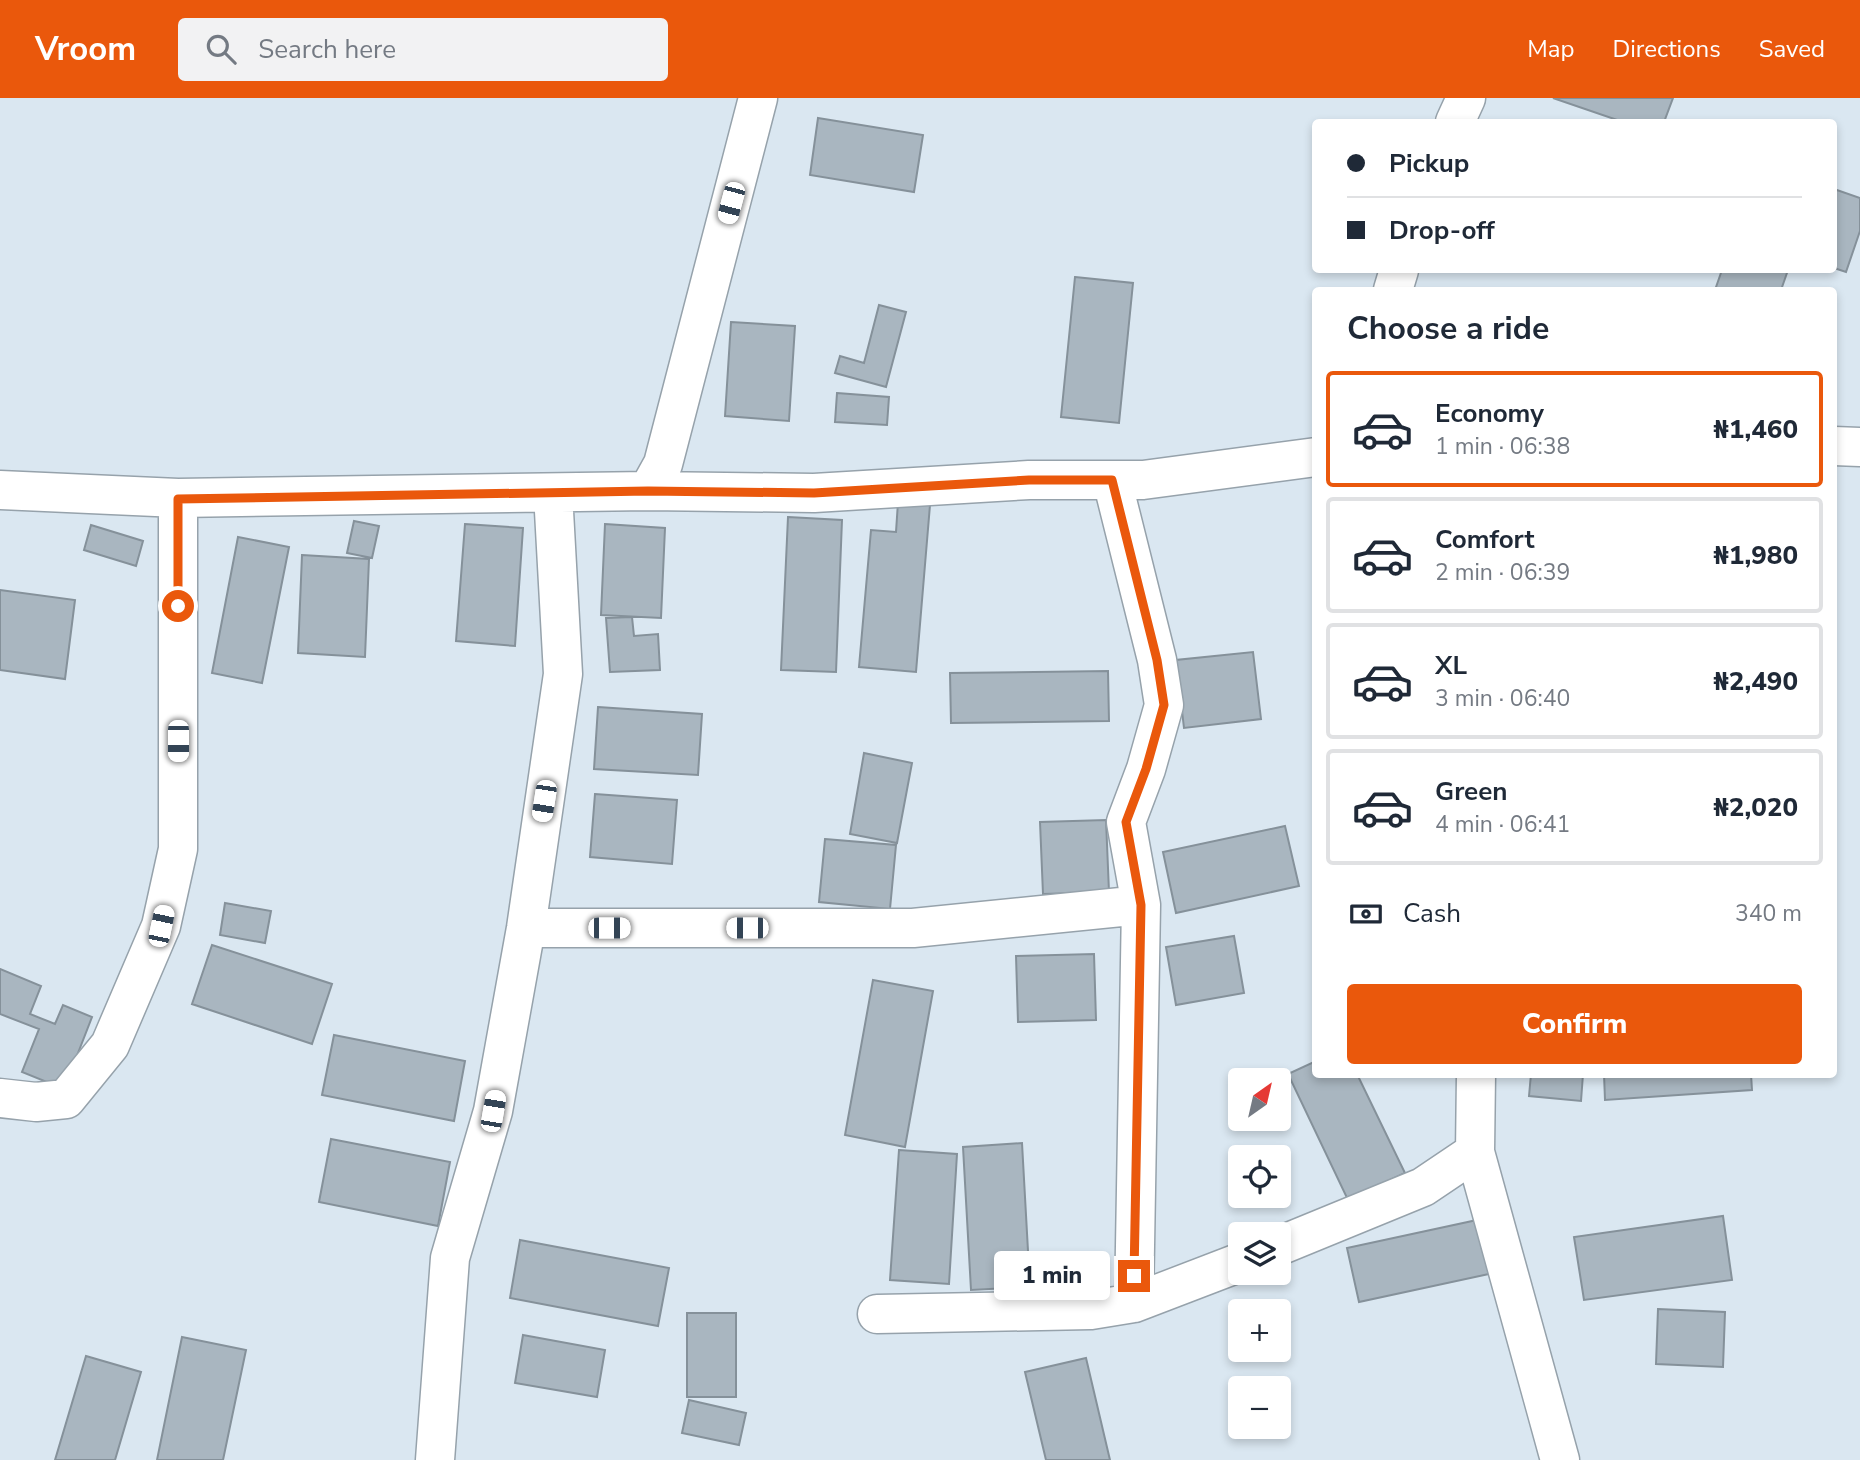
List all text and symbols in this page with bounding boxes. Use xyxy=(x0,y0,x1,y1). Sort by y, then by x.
search box xyxy=(178,18,668,81)
text: Vroom xyxy=(35,27,136,72)
icon: search xyxy=(202,30,240,68)
text: Search here xyxy=(258,32,396,67)
text: Map xyxy=(1527,33,1574,65)
text: Directions xyxy=(1612,33,1721,65)
text: Saved xyxy=(1759,33,1825,65)
text: Pickup xyxy=(1389,146,1469,181)
car xyxy=(716,180,747,226)
text: Drop-off xyxy=(1389,213,1495,248)
text: Choose a ride xyxy=(1347,307,1549,350)
text: Economy xyxy=(1435,396,1544,431)
icon: car xyxy=(1351,398,1414,461)
text: ₦1,460 xyxy=(1713,412,1798,447)
text: 1 min · 06:38 xyxy=(1435,431,1570,462)
text: Comfort xyxy=(1435,522,1535,557)
icon: car xyxy=(1351,524,1414,587)
text: ₦1,980 xyxy=(1713,538,1798,573)
text: 2 min · 06:39 xyxy=(1435,557,1570,588)
route start xyxy=(162,590,194,622)
text: XL xyxy=(1435,648,1467,683)
icon: car xyxy=(1351,650,1414,713)
text: ₦2,490 xyxy=(1713,664,1798,699)
text: 3 min · 06:40 xyxy=(1435,683,1570,714)
car xyxy=(168,720,189,762)
text: Green xyxy=(1435,774,1508,809)
icon: car xyxy=(1351,776,1414,839)
car xyxy=(531,779,558,823)
text: ₦2,020 xyxy=(1713,790,1798,825)
text: 4 min · 06:41 xyxy=(1435,809,1570,840)
icon: cash xyxy=(1347,895,1385,933)
text: Cash xyxy=(1403,896,1461,931)
text: 340 m xyxy=(1735,898,1802,929)
car xyxy=(147,903,176,949)
car xyxy=(589,918,631,939)
car xyxy=(727,918,769,939)
button: Confirm xyxy=(1347,984,1802,1064)
north arrow xyxy=(1228,1068,1292,1130)
map controls xyxy=(1228,1068,1291,1439)
car xyxy=(480,1088,507,1134)
button: locate xyxy=(1228,1145,1291,1208)
button: layers xyxy=(1228,1222,1291,1285)
callout: 1 min xyxy=(994,1252,1110,1300)
text: 1 min xyxy=(1022,1260,1082,1291)
route end xyxy=(1118,1260,1150,1292)
button: + xyxy=(1228,1299,1291,1362)
button: − xyxy=(1228,1376,1291,1439)

